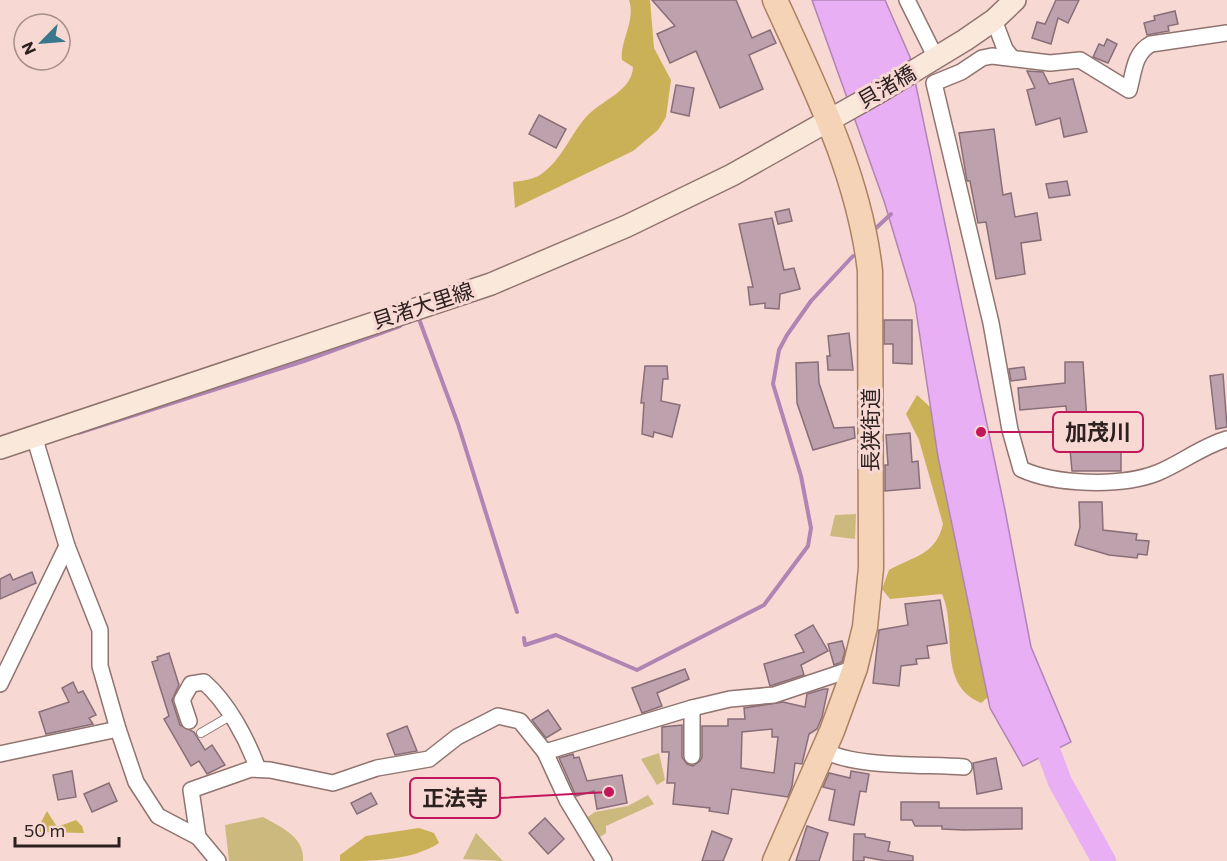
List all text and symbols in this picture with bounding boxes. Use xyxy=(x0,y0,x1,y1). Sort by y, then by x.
north arrow xyxy=(12,12,72,72)
text: N xyxy=(17,39,39,58)
street label: 貝渚橋 xyxy=(853,59,920,112)
street label: 貝渚大里線 xyxy=(369,276,476,333)
street label: 長狭街道 xyxy=(857,388,882,472)
callout: 加茂川 xyxy=(1053,412,1143,452)
text: 加茂川 xyxy=(1065,418,1131,445)
callout: 正法寺 xyxy=(410,778,500,818)
text: 正法寺 xyxy=(422,784,488,811)
scale bar xyxy=(15,810,118,848)
text: 50 m xyxy=(24,819,65,841)

